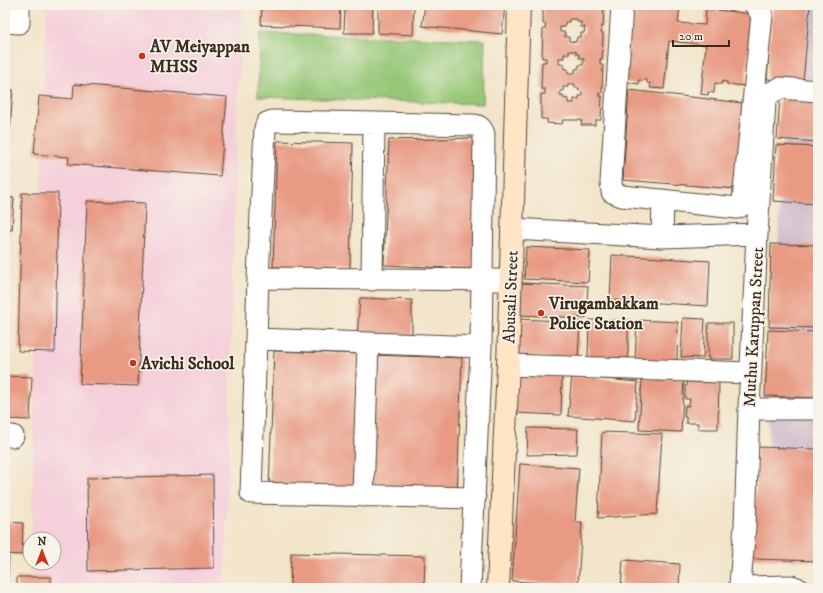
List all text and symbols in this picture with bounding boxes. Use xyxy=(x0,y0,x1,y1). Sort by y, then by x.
scale bar xyxy=(673,22,729,48)
text: 20 m xyxy=(679,29,703,44)
place label: AV Meiyappan MHSS xyxy=(149,36,250,78)
marker: AV Meiyappan MHSS xyxy=(137,51,147,61)
street label: Muthu Karuppan Street xyxy=(739,246,769,408)
street label: Abusali Street xyxy=(498,250,524,344)
place label: Virugambakkam Police Station xyxy=(548,293,659,335)
marker: Virugambakkam Police Station xyxy=(536,308,546,318)
place label: Avichi School xyxy=(140,353,235,375)
marker: Avichi School xyxy=(128,358,138,368)
north arrow xyxy=(22,531,62,571)
text: N xyxy=(37,535,47,549)

